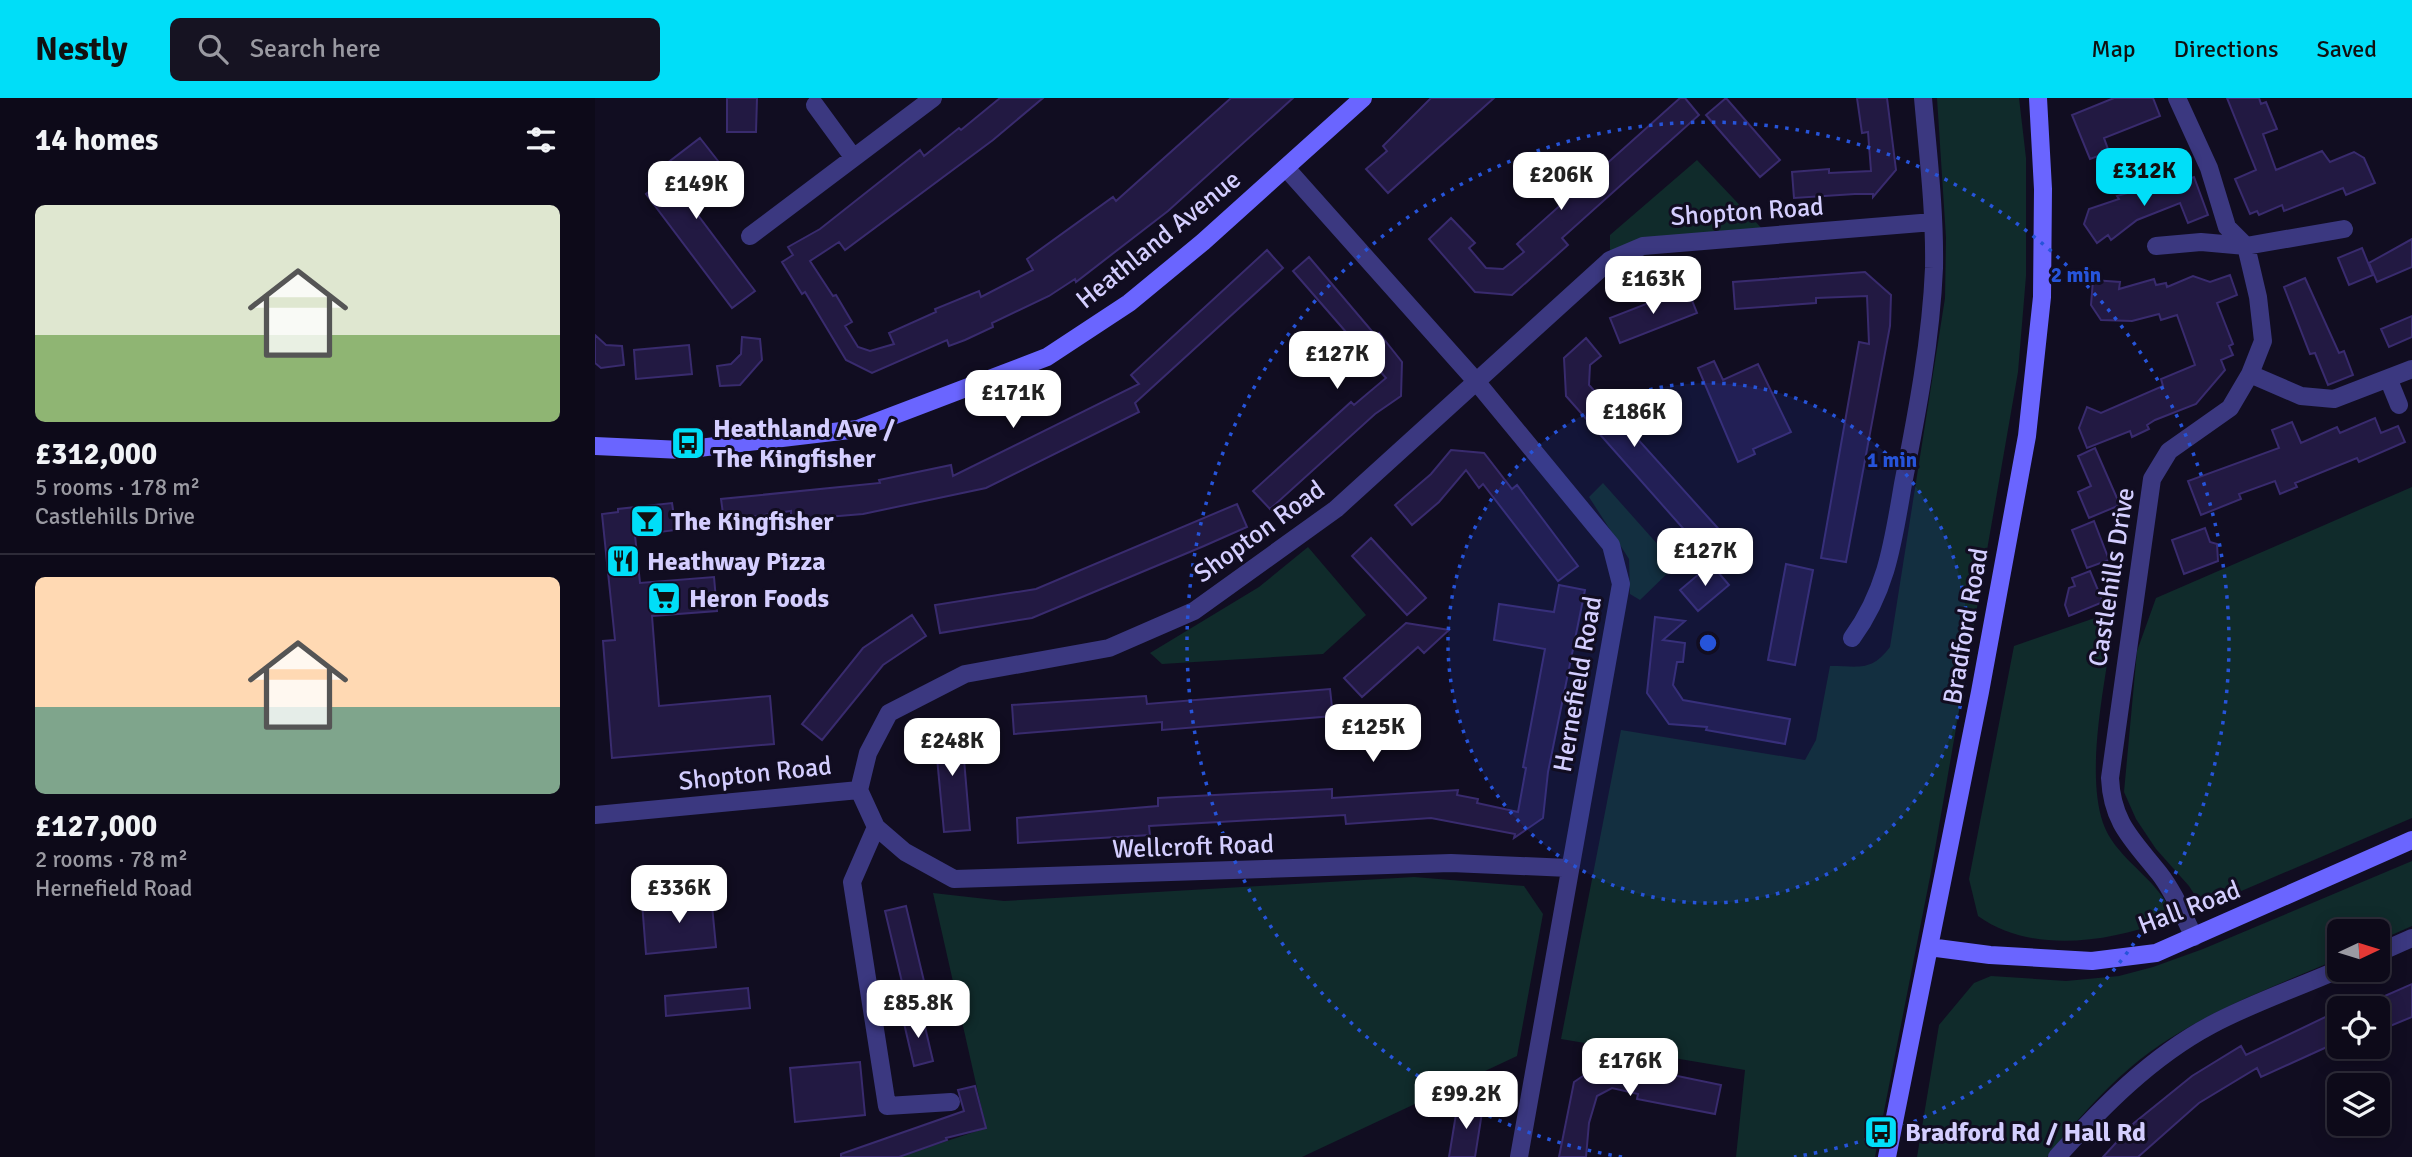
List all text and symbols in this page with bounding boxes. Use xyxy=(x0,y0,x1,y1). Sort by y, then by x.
search box xyxy=(170,18,660,81)
text: Nestly xyxy=(35,29,128,70)
icon: search xyxy=(194,30,232,68)
text: Search here xyxy=(250,33,381,65)
text: Map xyxy=(2091,34,2136,64)
text: Directions xyxy=(2174,34,2279,64)
text: Saved xyxy=(2317,34,2377,64)
icon: filters xyxy=(522,121,560,159)
text: 14 homes xyxy=(35,122,158,159)
pin: £312K xyxy=(2095,148,2193,208)
pin: £206K xyxy=(1512,152,1610,212)
text: £312K xyxy=(2112,156,2176,185)
text: £206K xyxy=(1529,160,1593,189)
pin: £149K xyxy=(647,162,745,221)
street label: Heathland Avenue xyxy=(1070,164,1247,316)
text: £149K xyxy=(664,169,728,198)
street label: Shopton Road xyxy=(1669,191,1825,233)
icon: home xyxy=(235,250,361,376)
pin: £163K xyxy=(1604,256,1702,316)
text: 2 min xyxy=(2051,262,2101,288)
text: £163K xyxy=(1621,264,1685,293)
pin: £127K xyxy=(1288,331,1386,391)
text: £127K xyxy=(1305,339,1369,368)
pin: £171K xyxy=(964,370,1062,430)
text: £171K xyxy=(981,378,1045,407)
pin: £186K xyxy=(1585,390,1683,449)
text: £186K xyxy=(1602,397,1666,426)
place label: Heathland Ave / The Kingfisher xyxy=(713,413,895,475)
bus stop icon: Heathland Ave / The Kingfisher xyxy=(669,424,707,462)
text: £312,000 xyxy=(35,436,157,473)
text: 1 min xyxy=(1867,447,1917,473)
text: 5 rooms · 178 m² xyxy=(35,473,200,502)
street label: Shopton Road xyxy=(1188,474,1331,590)
street label: Castlehills Drive xyxy=(2082,485,2142,669)
text: Castlehills Drive xyxy=(35,502,195,531)
bar icon: The Kingfisher xyxy=(628,502,666,540)
place label: The Kingfisher xyxy=(671,506,834,538)
pin: £127K xyxy=(1656,528,1754,588)
text: £127K xyxy=(1673,536,1737,565)
restaurant icon: Heathway Pizza xyxy=(604,542,642,580)
place label: Heathway Pizza xyxy=(647,546,826,578)
street label: Bradford Road xyxy=(1937,546,1995,707)
supermarket icon: Heron Foods xyxy=(645,579,683,617)
place label: Heron Foods xyxy=(689,583,829,615)
street label: Hernefield Road xyxy=(1547,594,1609,775)
icon: home xyxy=(235,622,361,748)
centre of rings xyxy=(1696,631,1720,655)
pin: £125K xyxy=(1324,704,1422,764)
text: £125K xyxy=(1341,712,1405,741)
pin: £248K xyxy=(903,718,1001,778)
text: £248K xyxy=(920,726,984,755)
street label: Shopton Road xyxy=(677,750,833,798)
text: £127,000 xyxy=(35,808,157,845)
street label: Wellcroft Road xyxy=(1112,828,1274,866)
text: 2 rooms · 78 m² xyxy=(35,845,188,874)
pin: £336K xyxy=(630,866,728,925)
text: £336K xyxy=(647,873,711,902)
text: Hernefield Road xyxy=(35,874,193,903)
street label: Hall Road xyxy=(2134,874,2245,942)
north arrow xyxy=(2327,919,2391,982)
map controls xyxy=(2327,919,2390,1136)
pin: £85.8K xyxy=(861,981,975,1040)
text: £85.8K xyxy=(883,988,953,1017)
button: locate xyxy=(2327,996,2390,1059)
pin: £176K xyxy=(1581,1038,1679,1098)
text: £176K xyxy=(1598,1046,1662,1075)
pin: £99.2K xyxy=(1409,1072,1523,1131)
button: layers xyxy=(2327,1073,2390,1136)
text: £99.2K xyxy=(1431,1079,1501,1108)
bus stop icon: Bradford Rd / Hall Rd xyxy=(1862,1113,1900,1151)
place label: Bradford Rd / Hall Rd xyxy=(1905,1117,2146,1149)

